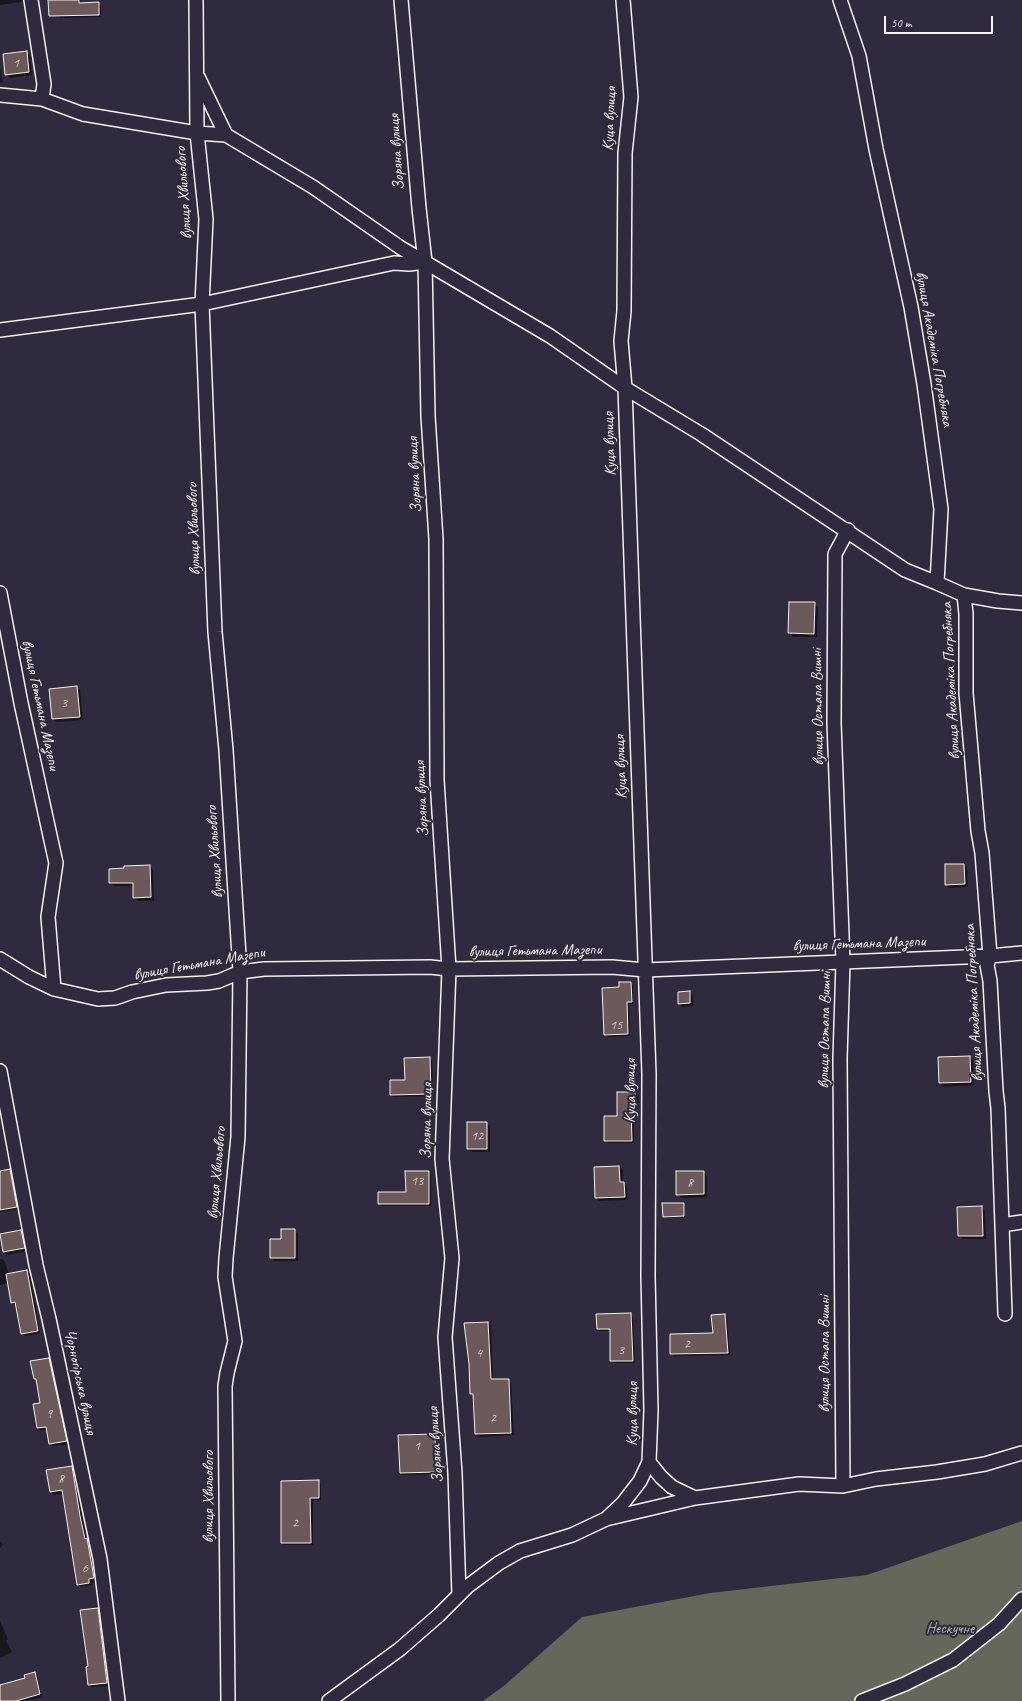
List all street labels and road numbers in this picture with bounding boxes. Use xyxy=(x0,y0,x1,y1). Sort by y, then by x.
street label: Куца вулиця xyxy=(599,87,621,151)
street label: Зоряна вулиця xyxy=(385,113,409,191)
street label: вулиця Хвильового xyxy=(171,146,197,240)
street label: вулиця Академіка Погребняка xyxy=(911,270,957,428)
street label: Куца вулиця xyxy=(599,412,621,476)
street label: Зоряна вулиця xyxy=(403,436,427,514)
street label: вулиця Хвильового xyxy=(183,482,205,576)
street label: вулиця Академіка Погребняка xyxy=(937,602,965,760)
street label: вулиця Гетьмана Мазепи xyxy=(17,638,63,772)
street label: вулиця Остапа Вишні xyxy=(807,648,829,766)
street label: Куца вулиця xyxy=(610,735,632,799)
street label: Зоряна вулиця xyxy=(410,760,434,838)
street label: вулиця Хвильового xyxy=(202,805,228,899)
street label: вулиця Академіка Погребняка xyxy=(960,924,988,1082)
street label: вулиця Гетьмана Мазепи xyxy=(792,932,926,956)
street label: вулиця Гетьмана Мазепи xyxy=(468,940,602,962)
street label: вулиця Гетьмана Мазепи xyxy=(132,943,266,985)
street label: вулиця Остапа Вишні xyxy=(814,971,836,1089)
street label: Куца вулиця xyxy=(621,1059,641,1123)
street label: Зоряна вулиця xyxy=(417,1083,437,1159)
street label: вулиця Хвильового xyxy=(203,1126,231,1220)
street label: вулиця Остапа Вишні xyxy=(815,1295,835,1413)
street label: Чорногірська вулиця xyxy=(60,1328,100,1436)
street label: Куца вулиця xyxy=(623,1382,643,1446)
street label: Зоряна вулиця xyxy=(424,1406,448,1484)
street label: вулиця Хвильового xyxy=(199,1451,219,1543)

